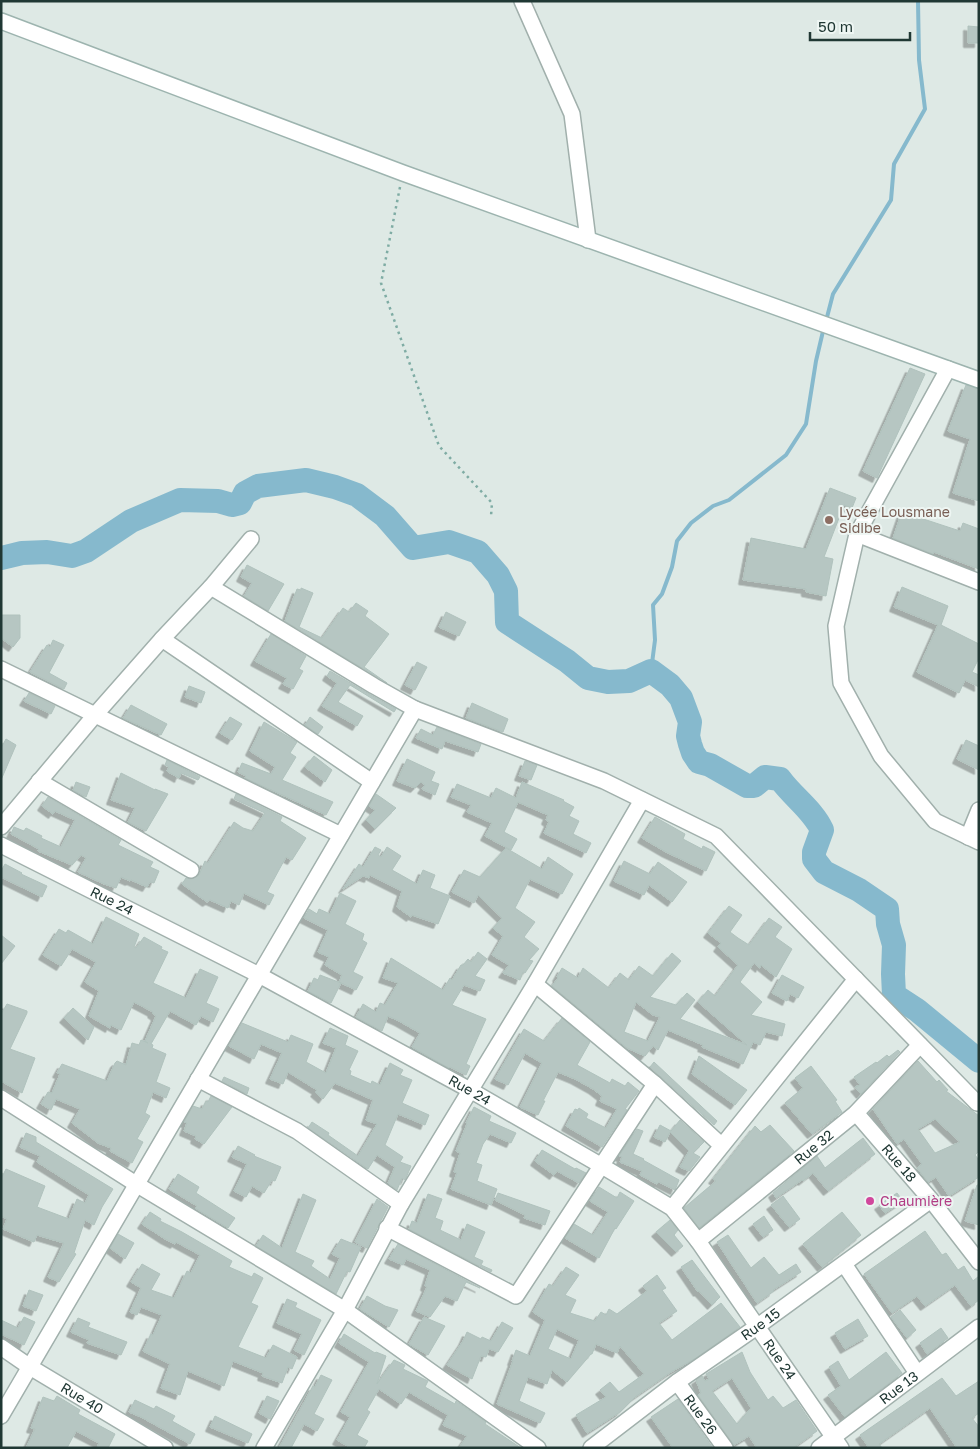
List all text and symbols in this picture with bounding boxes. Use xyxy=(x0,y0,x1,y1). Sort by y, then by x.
scale bar xyxy=(810,10,910,42)
text: 50 m xyxy=(818,17,853,35)
place label: Lycée Lousmane Sidibe xyxy=(839,503,950,536)
marker: Lycée Lousmane Sidibe xyxy=(823,514,835,526)
street label: Rue 24 xyxy=(88,882,136,918)
street label: Rue 24 xyxy=(446,1071,494,1108)
street label: Rue 32 xyxy=(790,1126,837,1168)
street label: Rue 18 xyxy=(878,1140,921,1185)
place label: Chaumière xyxy=(880,1192,952,1209)
marker: Chaumière xyxy=(864,1195,876,1207)
street label: Rue 15 xyxy=(737,1304,783,1343)
street label: Rue 24 xyxy=(760,1335,800,1383)
street label: Rue 13 xyxy=(876,1367,921,1407)
street label: Rue 40 xyxy=(58,1379,107,1417)
street label: Rue 26 xyxy=(681,1390,721,1438)

